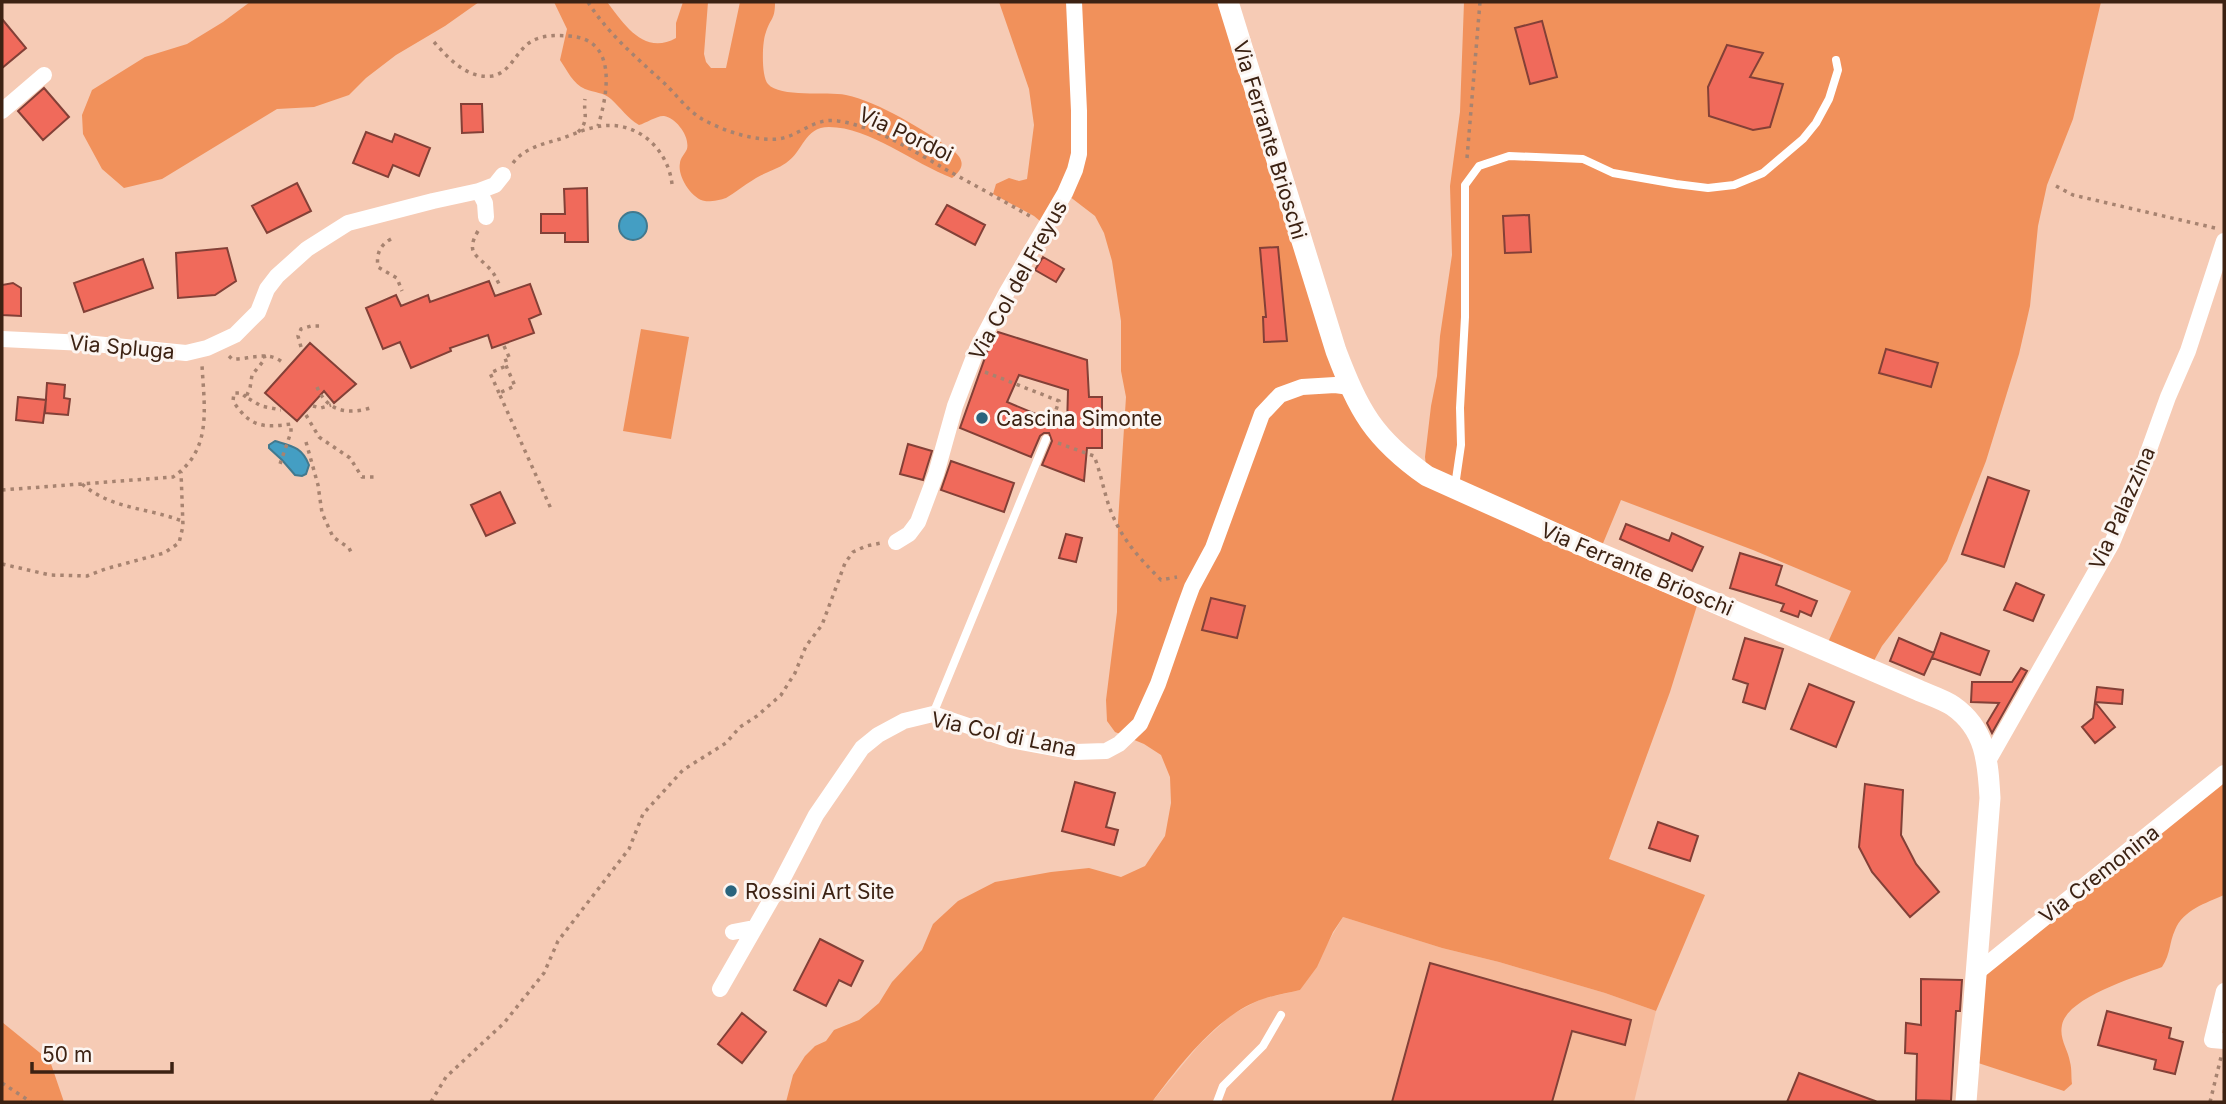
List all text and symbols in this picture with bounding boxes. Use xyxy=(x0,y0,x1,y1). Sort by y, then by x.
street label: Via Ferrante Brioschi xyxy=(1228,38,1312,242)
street label: Via Pordoi xyxy=(855,101,957,167)
street label: Via Col del Freyus xyxy=(964,196,1072,364)
street label: Via Spluga xyxy=(68,330,176,364)
place label: Cascina Simonte xyxy=(996,406,1162,431)
marker: Cascina Simonte xyxy=(974,410,990,426)
street label: Via Palazzina xyxy=(2084,443,2160,573)
street label: Via Ferrante Brioschi xyxy=(1537,517,1737,621)
street label: Via Col di Lana xyxy=(929,706,1079,762)
street label: Via Cremonina xyxy=(2034,819,2164,929)
place label: Rossini Art Site xyxy=(745,879,894,904)
marker: Rossini Art Site xyxy=(723,883,739,899)
scale bar xyxy=(32,1030,172,1074)
text: 50 m xyxy=(42,1042,92,1067)

